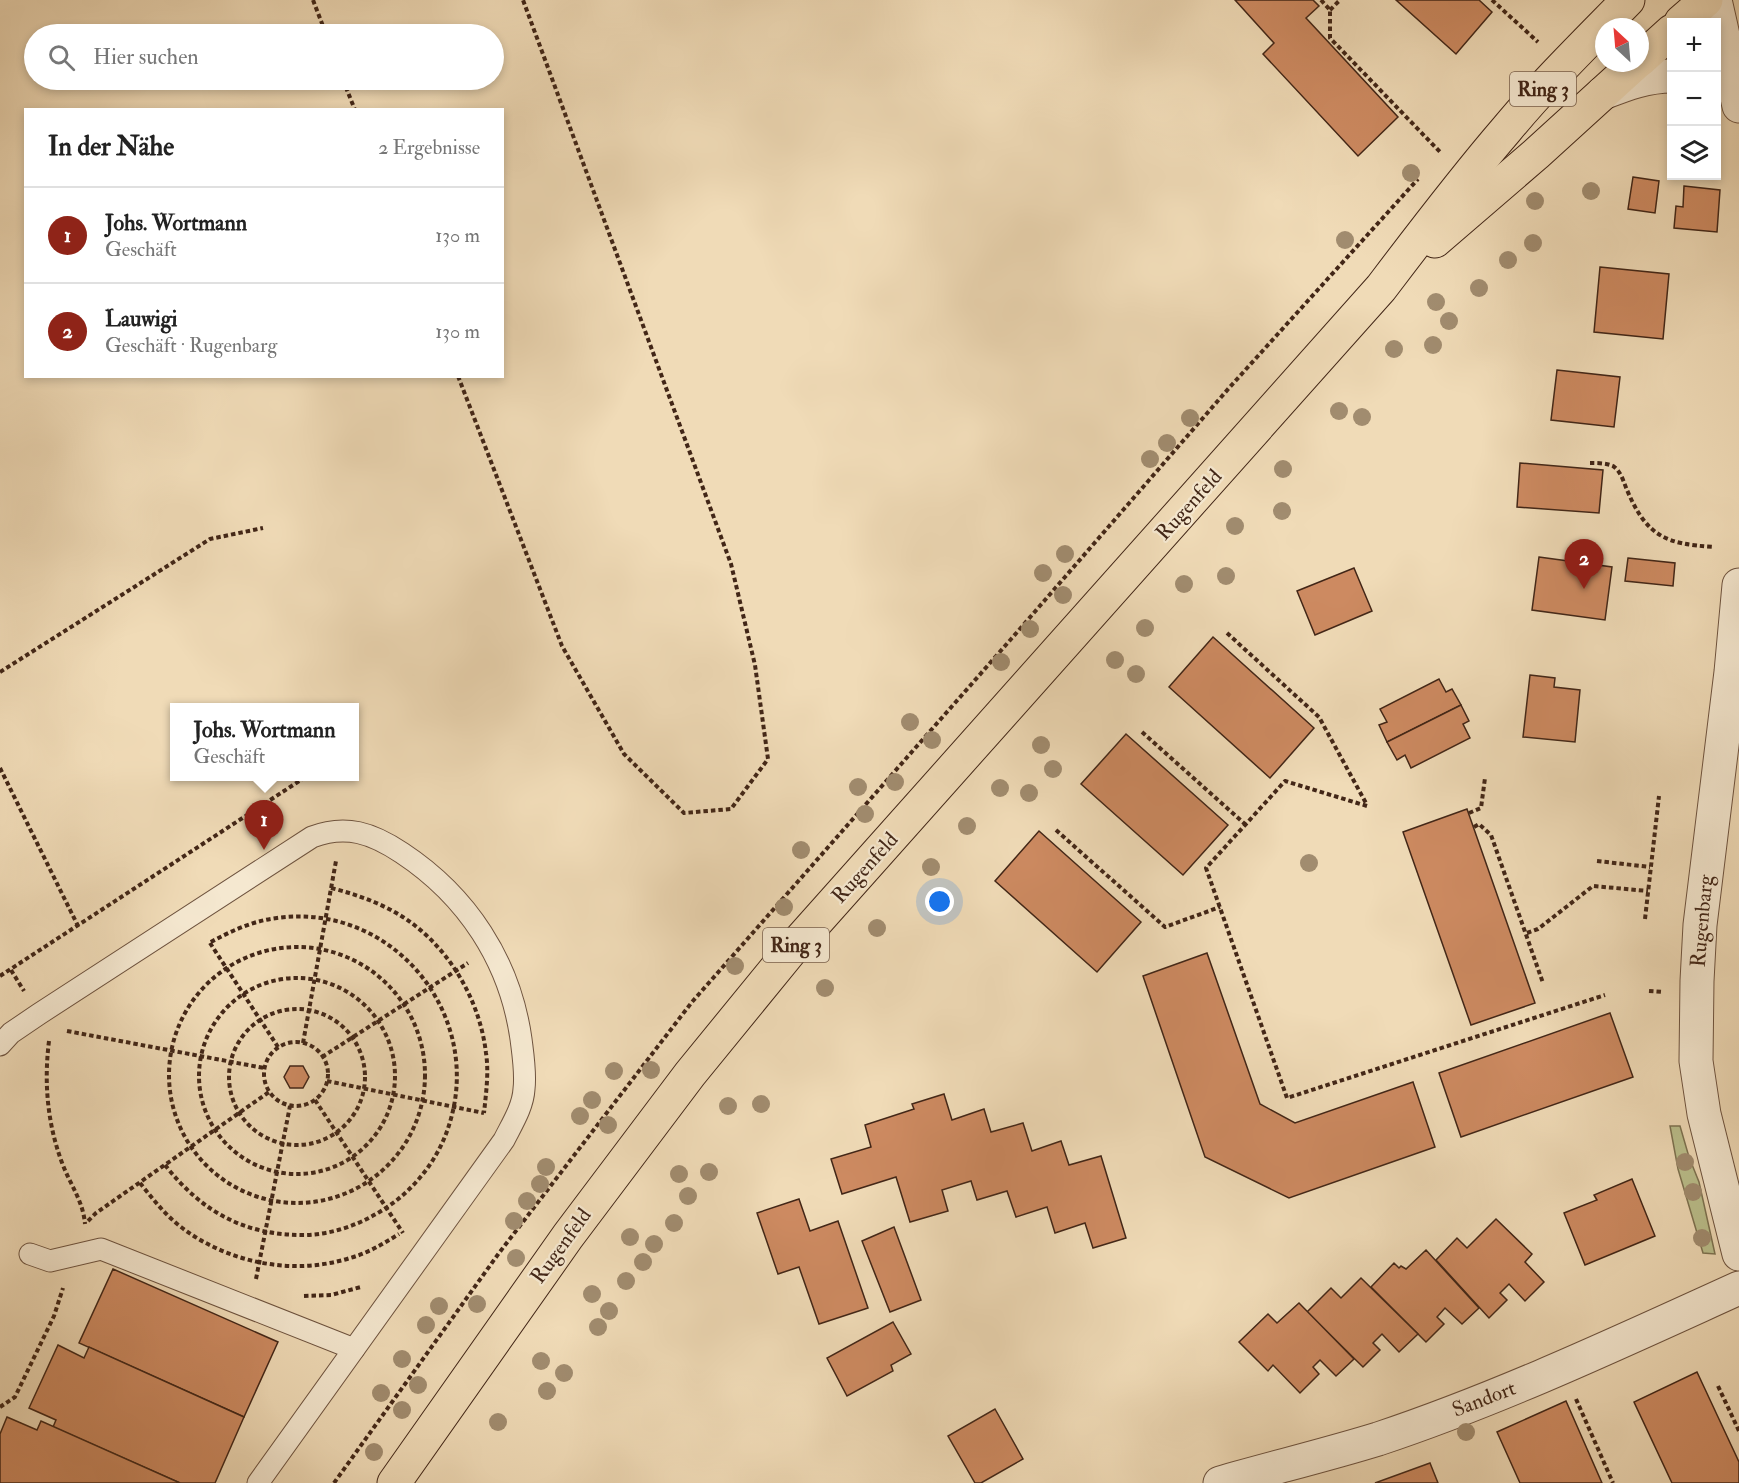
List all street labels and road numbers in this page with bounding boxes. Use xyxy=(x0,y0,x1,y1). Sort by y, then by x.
road number: Ring 3 xyxy=(1510,72,1576,106)
street label: Rugenfeld xyxy=(1150,463,1228,546)
street label: Rugenfeld xyxy=(826,826,904,909)
street label: Rugenbarg xyxy=(1685,873,1720,968)
road number: Ring 3 xyxy=(763,928,829,962)
street label: Rugenfeld xyxy=(525,1202,598,1289)
street label: Sandort xyxy=(1448,1374,1520,1423)

